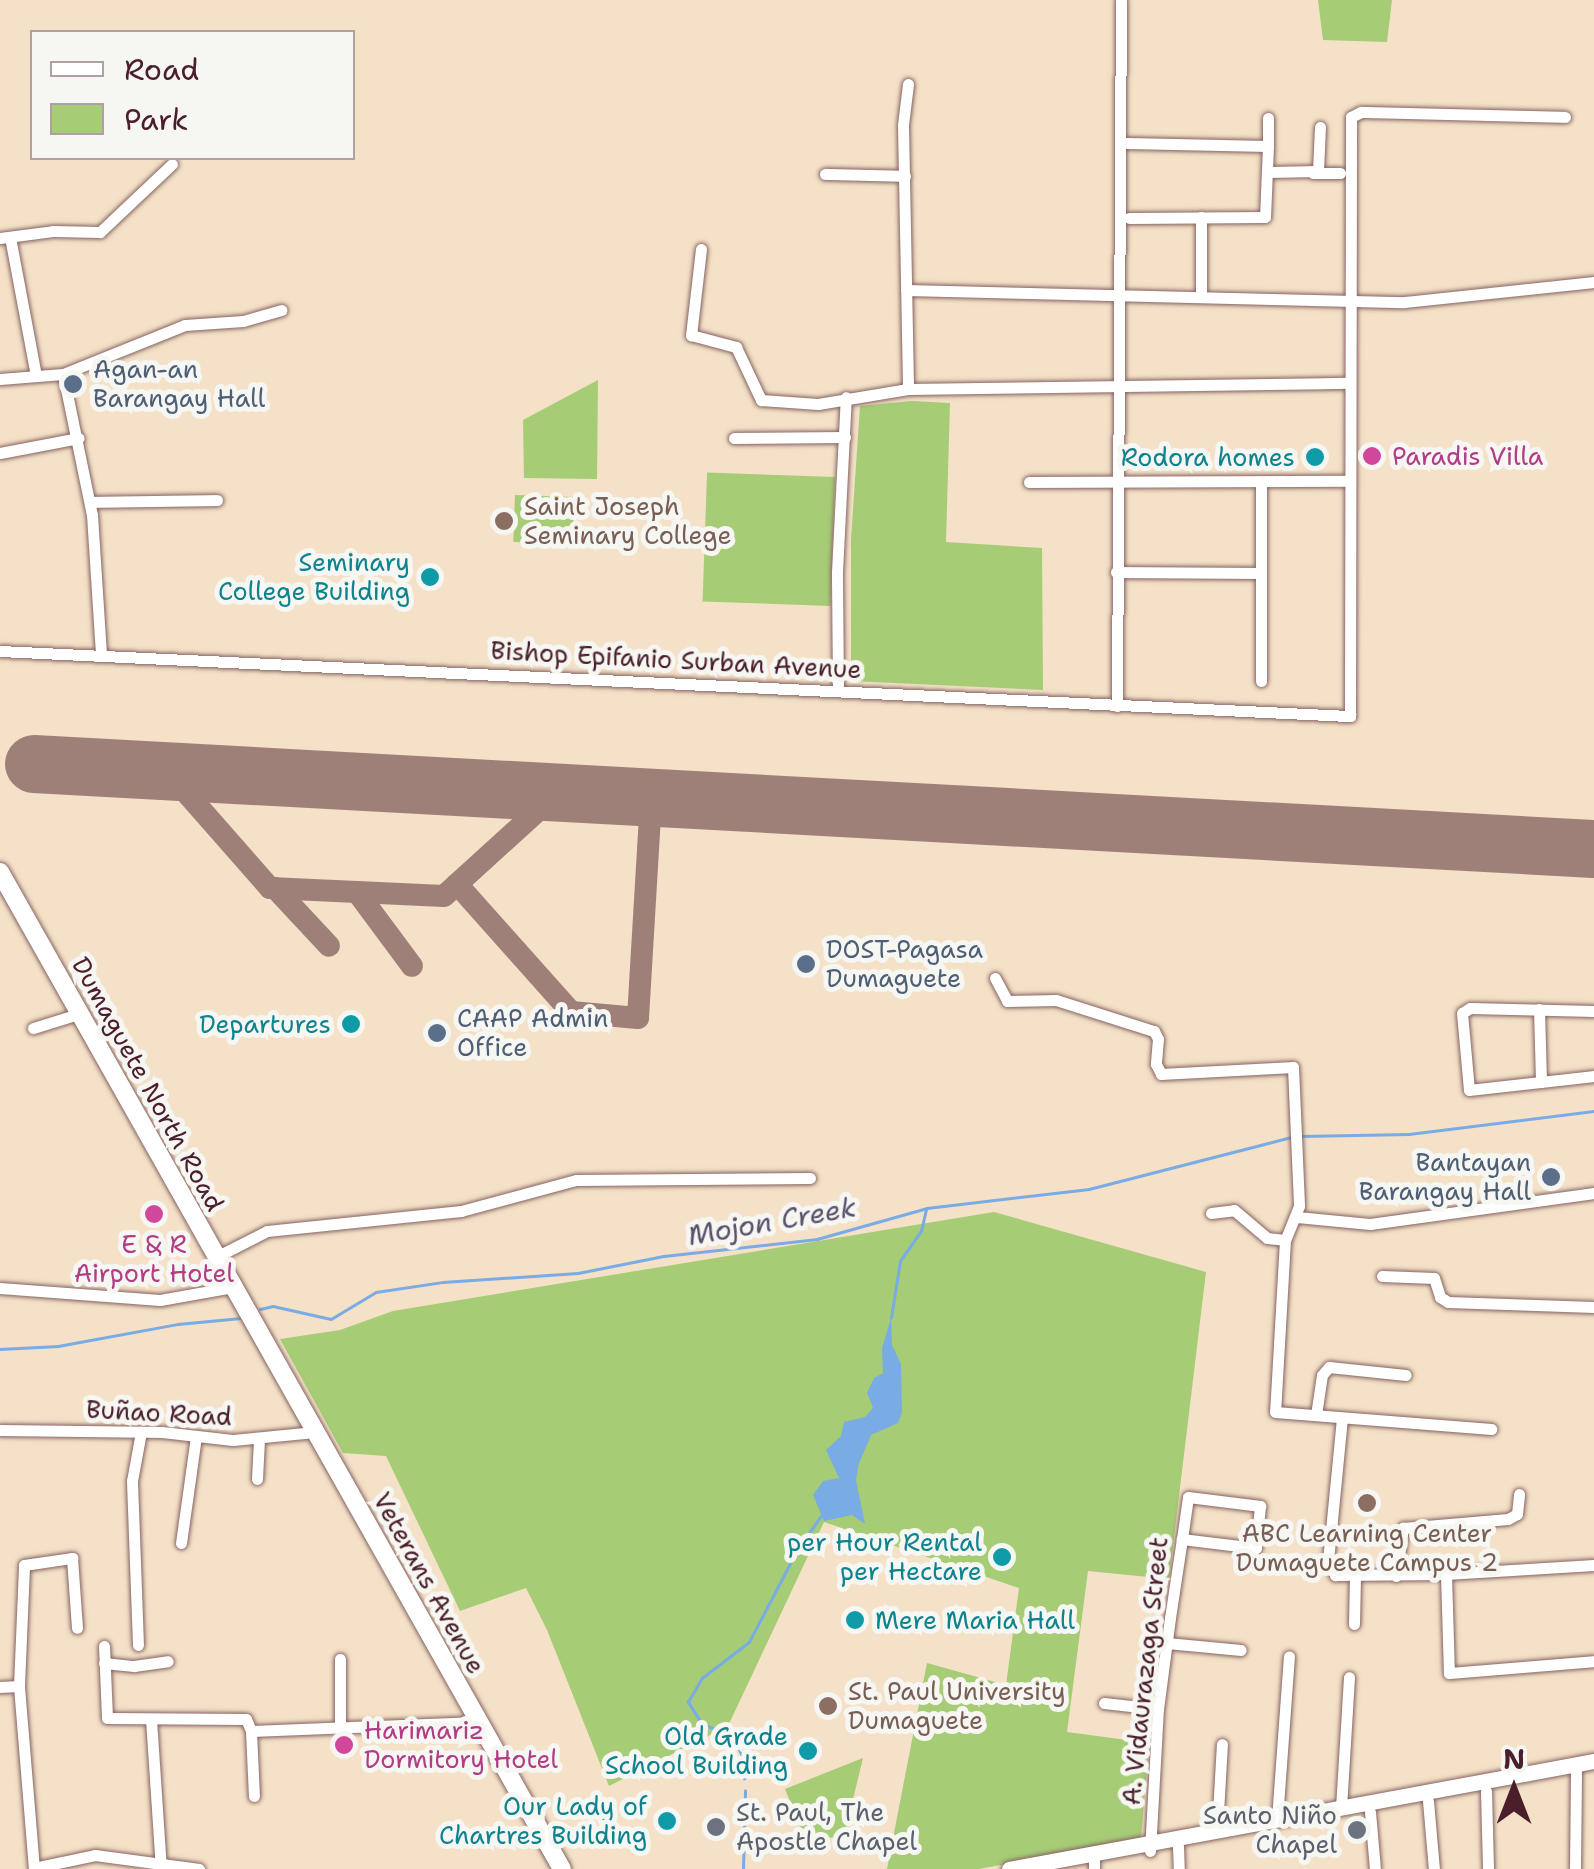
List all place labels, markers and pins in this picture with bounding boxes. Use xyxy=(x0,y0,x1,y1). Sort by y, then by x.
place label: Agan-an Barangay Hall xyxy=(93,355,265,414)
marker: Agan-an Barangay Hall xyxy=(62,373,84,395)
place label: Paradis Villa xyxy=(1392,441,1543,471)
place label: Rodora homes xyxy=(1121,442,1295,472)
marker: Paradis Villa xyxy=(1361,445,1383,467)
marker: Rodora homes xyxy=(1304,446,1326,468)
place label: Saint Joseph Seminary College xyxy=(524,492,732,551)
marker: Saint Joseph Seminary College xyxy=(493,510,515,532)
place label: Seminary College Building xyxy=(218,548,410,607)
marker: Seminary College Building xyxy=(419,566,441,588)
place label: DOST-Pagasa Dumaguete xyxy=(826,935,983,994)
marker: DOST-Pagasa Dumaguete xyxy=(795,953,817,975)
place label: CAAP Admin Office xyxy=(457,1004,608,1063)
place label: Departures xyxy=(199,1009,331,1039)
marker: Departures xyxy=(340,1013,362,1035)
marker: CAAP Admin Office xyxy=(426,1022,448,1044)
place label: Bantayan Barangay Hall xyxy=(1359,1148,1531,1207)
marker: Bantayan Barangay Hall xyxy=(1540,1166,1562,1188)
marker: E & R Airport Hotel xyxy=(143,1203,165,1225)
place label: E & R Airport Hotel xyxy=(74,1230,234,1289)
marker: ABC Learning Center Dumaguete Campus 2 xyxy=(1356,1492,1378,1514)
place label: ABC Learning Center Dumaguete Campus 2 xyxy=(1236,1519,1498,1578)
place label: per Hour Rental per Hectare xyxy=(787,1528,982,1587)
marker: per Hour Rental per Hectare xyxy=(991,1546,1013,1568)
place label: Mere Maria Hall xyxy=(875,1605,1075,1635)
marker: Mere Maria Hall xyxy=(844,1609,866,1631)
place label: St. Paul University Dumaguete xyxy=(848,1677,1066,1736)
marker: St. Paul University Dumaguete xyxy=(817,1695,839,1717)
place label: Harimariz Dormitory Hotel xyxy=(364,1716,558,1775)
place label: Old Grade School Building xyxy=(605,1722,788,1781)
marker: Harimariz Dormitory Hotel xyxy=(333,1734,355,1756)
marker: Old Grade School Building xyxy=(797,1740,819,1762)
place label: Our Lady of Chartres Building xyxy=(439,1792,647,1851)
place label: St. Paul, The Apostle Chapel xyxy=(736,1798,917,1857)
place label: Santo Niño Chapel xyxy=(1203,1801,1337,1860)
marker: Our Lady of Chartres Building xyxy=(656,1810,678,1832)
marker: St. Paul, The Apostle Chapel xyxy=(705,1816,727,1838)
marker: Santo Niño Chapel xyxy=(1346,1819,1368,1841)

